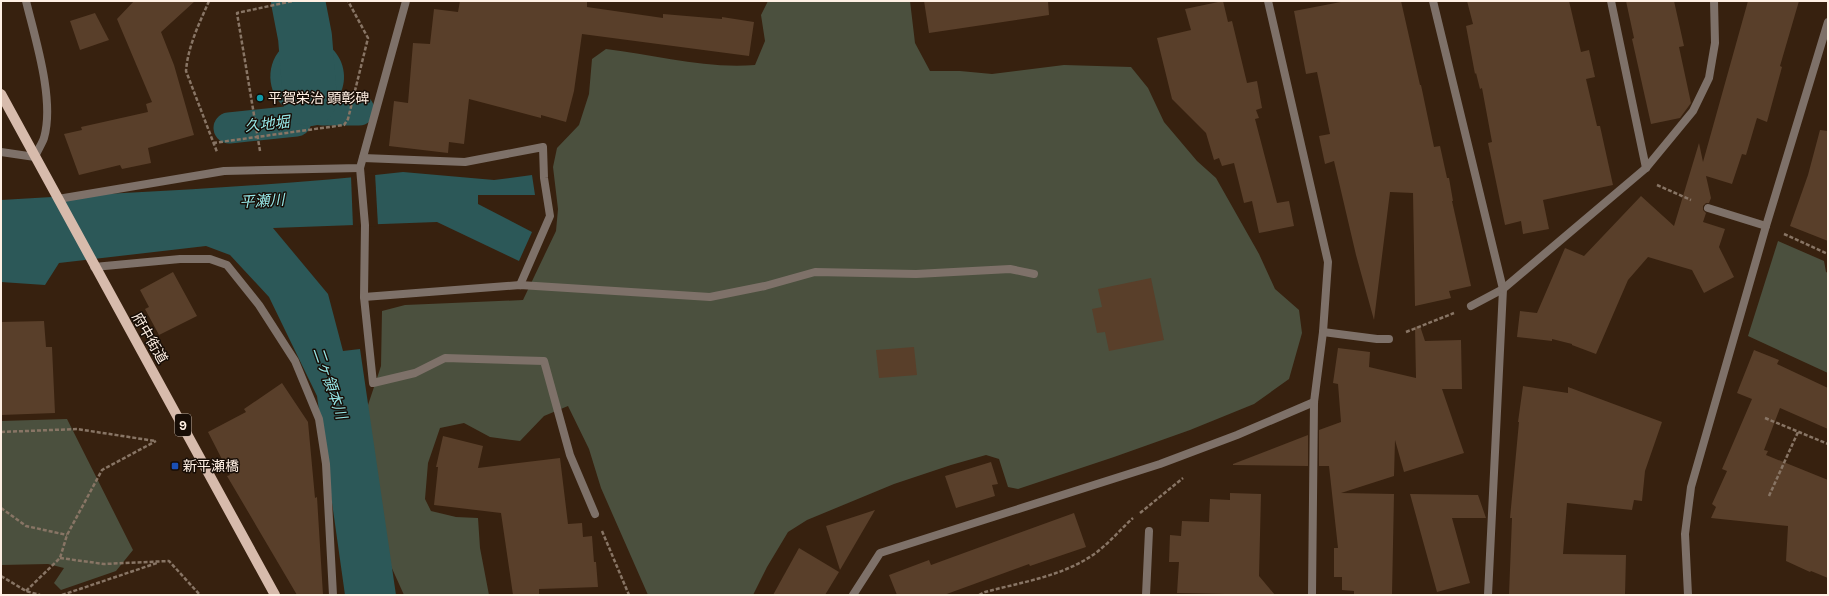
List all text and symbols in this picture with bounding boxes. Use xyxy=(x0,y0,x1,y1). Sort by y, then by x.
place label: 平賀栄治 顕彰碑 xyxy=(268,90,369,107)
marker: 平賀栄治 顕彰碑 xyxy=(255,93,265,103)
water label: 久地堀 xyxy=(244,112,292,135)
water label: 平瀬川 xyxy=(239,191,287,211)
street label: 府中街道 xyxy=(128,310,171,367)
water label: 二ヶ領本川 xyxy=(309,345,351,423)
road number: 9 xyxy=(175,414,191,436)
place label: 新平瀬橋 xyxy=(183,458,239,475)
marker: 新平瀬橋 xyxy=(170,461,180,471)

